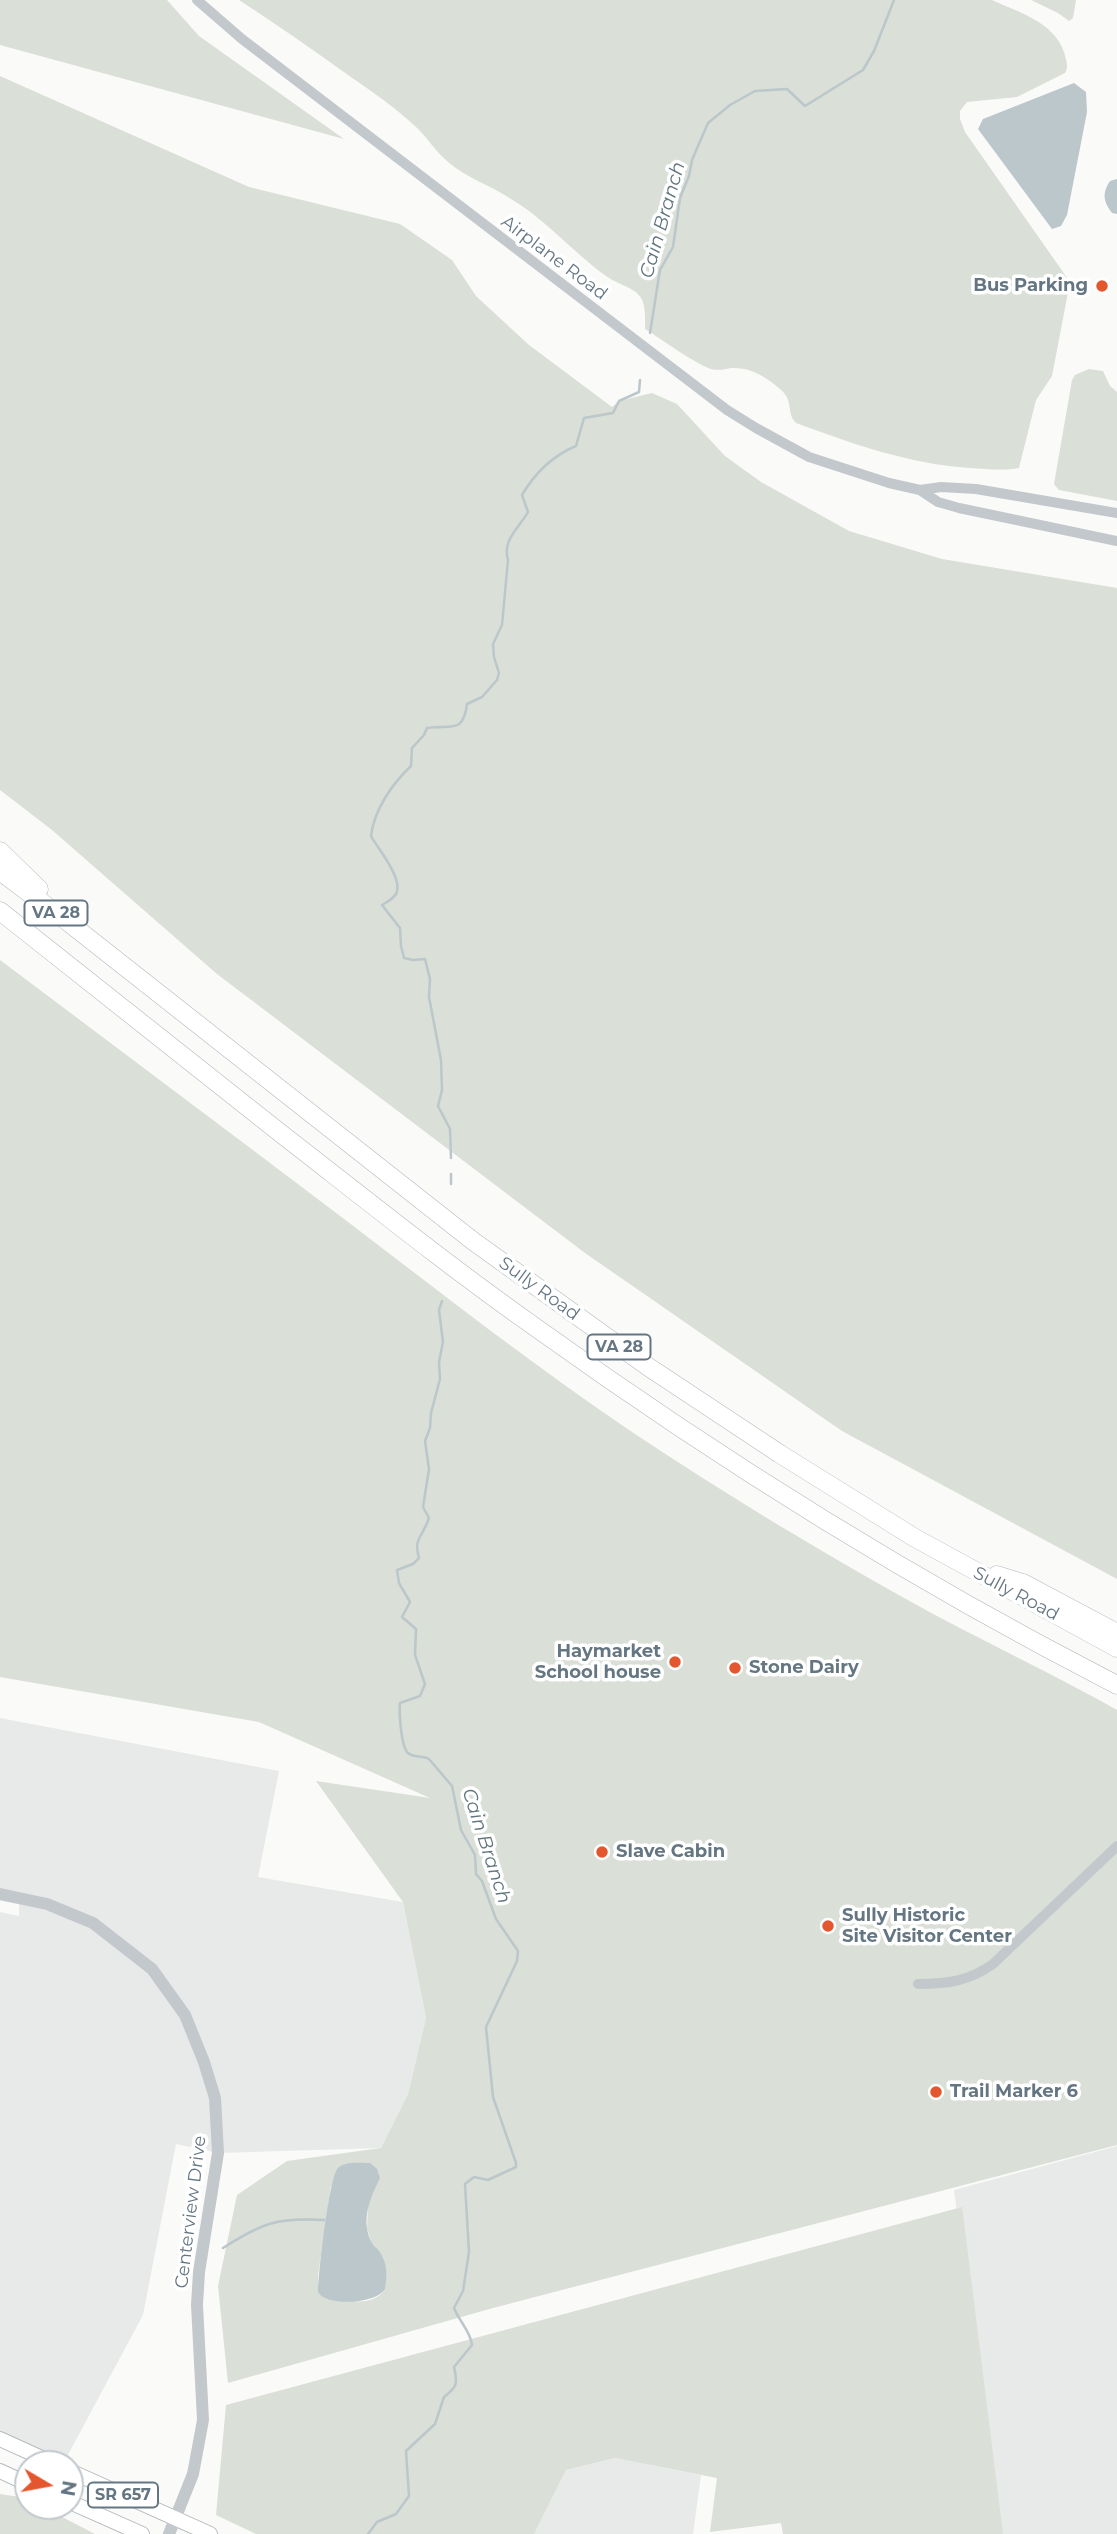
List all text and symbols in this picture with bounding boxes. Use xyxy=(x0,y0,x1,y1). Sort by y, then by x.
water label: Cain Branch xyxy=(636,159,690,281)
street label: Airplane Road xyxy=(497,211,611,305)
place label: Bus Parking xyxy=(973,275,1088,297)
marker: Bus Parking xyxy=(1094,278,1110,294)
road number: VA 28 xyxy=(24,900,88,925)
street label: Sully Road xyxy=(495,1253,583,1325)
road number: VA 28 xyxy=(588,1334,650,1359)
street label: Sully Road xyxy=(969,1562,1063,1626)
place label: Haymarket School house xyxy=(535,1641,661,1684)
marker: Haymarket School house xyxy=(667,1654,683,1670)
place label: Stone Dairy xyxy=(749,1657,859,1679)
marker: Stone Dairy xyxy=(727,1660,743,1676)
water label: Cain Branch xyxy=(457,1785,515,1907)
place label: Slave Cabin xyxy=(616,1841,725,1863)
marker: Slave Cabin xyxy=(594,1844,610,1860)
place label: Sully Historic Site Visitor Center xyxy=(842,1905,1012,1948)
marker: Sully Historic Site Visitor Center xyxy=(820,1918,836,1934)
place label: Trail Marker 6 xyxy=(950,2081,1078,2103)
marker: Trail Marker 6 xyxy=(928,2084,944,2100)
street label: Centerview Drive xyxy=(171,2134,211,2290)
north arrow xyxy=(14,2450,84,2520)
text: N xyxy=(56,2479,81,2498)
road number: SR 657 xyxy=(88,2482,158,2508)

